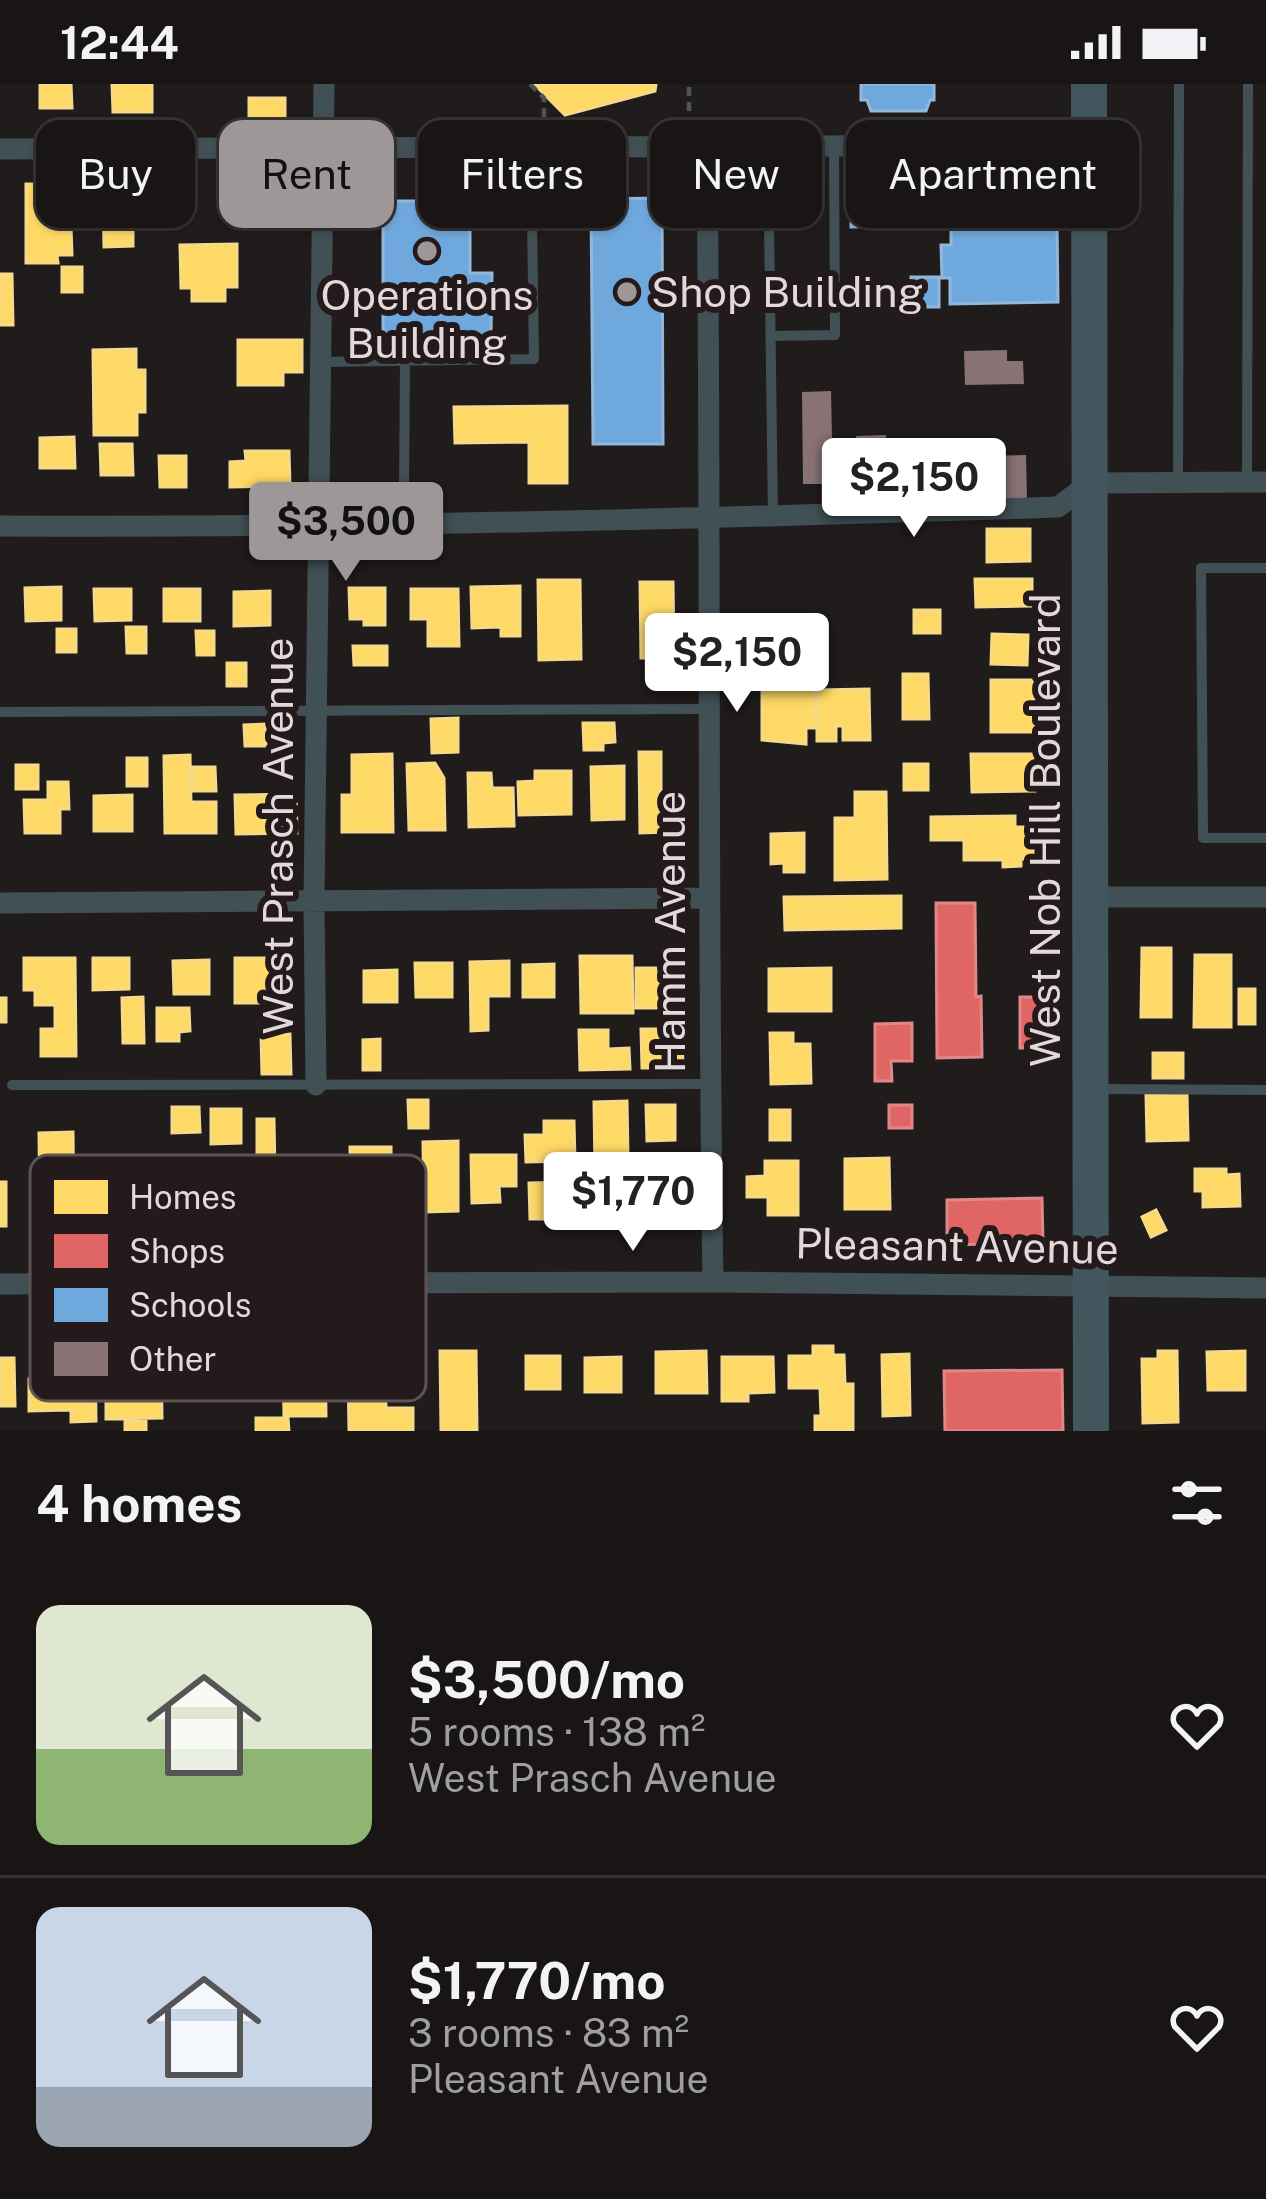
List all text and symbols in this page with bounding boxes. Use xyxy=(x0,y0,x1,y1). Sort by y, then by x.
text: 12:44 xyxy=(60,16,179,69)
chip: Buy xyxy=(36,120,195,228)
chip: Rent xyxy=(219,120,394,228)
chip: Filters xyxy=(418,120,626,228)
chip: New xyxy=(650,120,822,228)
chip: Apartment xyxy=(846,120,1139,228)
marker: Operations Building xyxy=(414,238,440,264)
place label: Shop Building xyxy=(651,267,924,316)
place label: Operations Building xyxy=(320,270,534,367)
marker: Shop Building xyxy=(614,279,640,305)
pin: $2,150 xyxy=(816,438,1012,540)
text: $2,150 xyxy=(849,454,979,500)
pin: $3,500 xyxy=(248,482,444,584)
text: $3,500 xyxy=(276,498,416,544)
street label: West Nob Hill Boulevard xyxy=(1020,593,1069,1067)
pin: $2,150 xyxy=(639,613,835,715)
text: $2,150 xyxy=(672,629,802,675)
street label: West Prasch Avenue xyxy=(253,638,302,1035)
street label: Hamm Avenue xyxy=(645,791,694,1073)
pin: $1,770 xyxy=(535,1152,731,1254)
legend xyxy=(30,1155,426,1401)
text: $1,770 xyxy=(571,1168,695,1214)
text: Homes xyxy=(129,1178,237,1216)
street label: Pleasant Avenue xyxy=(795,1218,1119,1273)
text: Shops xyxy=(129,1232,225,1270)
text: Schools xyxy=(129,1286,251,1324)
text: Other xyxy=(129,1340,216,1378)
icon: filters xyxy=(1164,1470,1230,1536)
text: 4 homes xyxy=(36,1474,242,1533)
text: $3,500/mo xyxy=(408,1650,685,1709)
icon: home xyxy=(132,1653,276,1797)
icon: heart xyxy=(1164,1692,1230,1758)
text: 5 rooms · 138 m² xyxy=(408,1709,705,1755)
text: West Prasch Avenue xyxy=(408,1755,777,1801)
text: $1,770/mo xyxy=(408,1951,666,2010)
icon: home xyxy=(132,1955,276,2099)
icon: heart xyxy=(1164,1994,1230,2060)
text: 3 rooms · 83 m² xyxy=(408,2010,689,2056)
text: Pleasant Avenue xyxy=(408,2056,709,2102)

